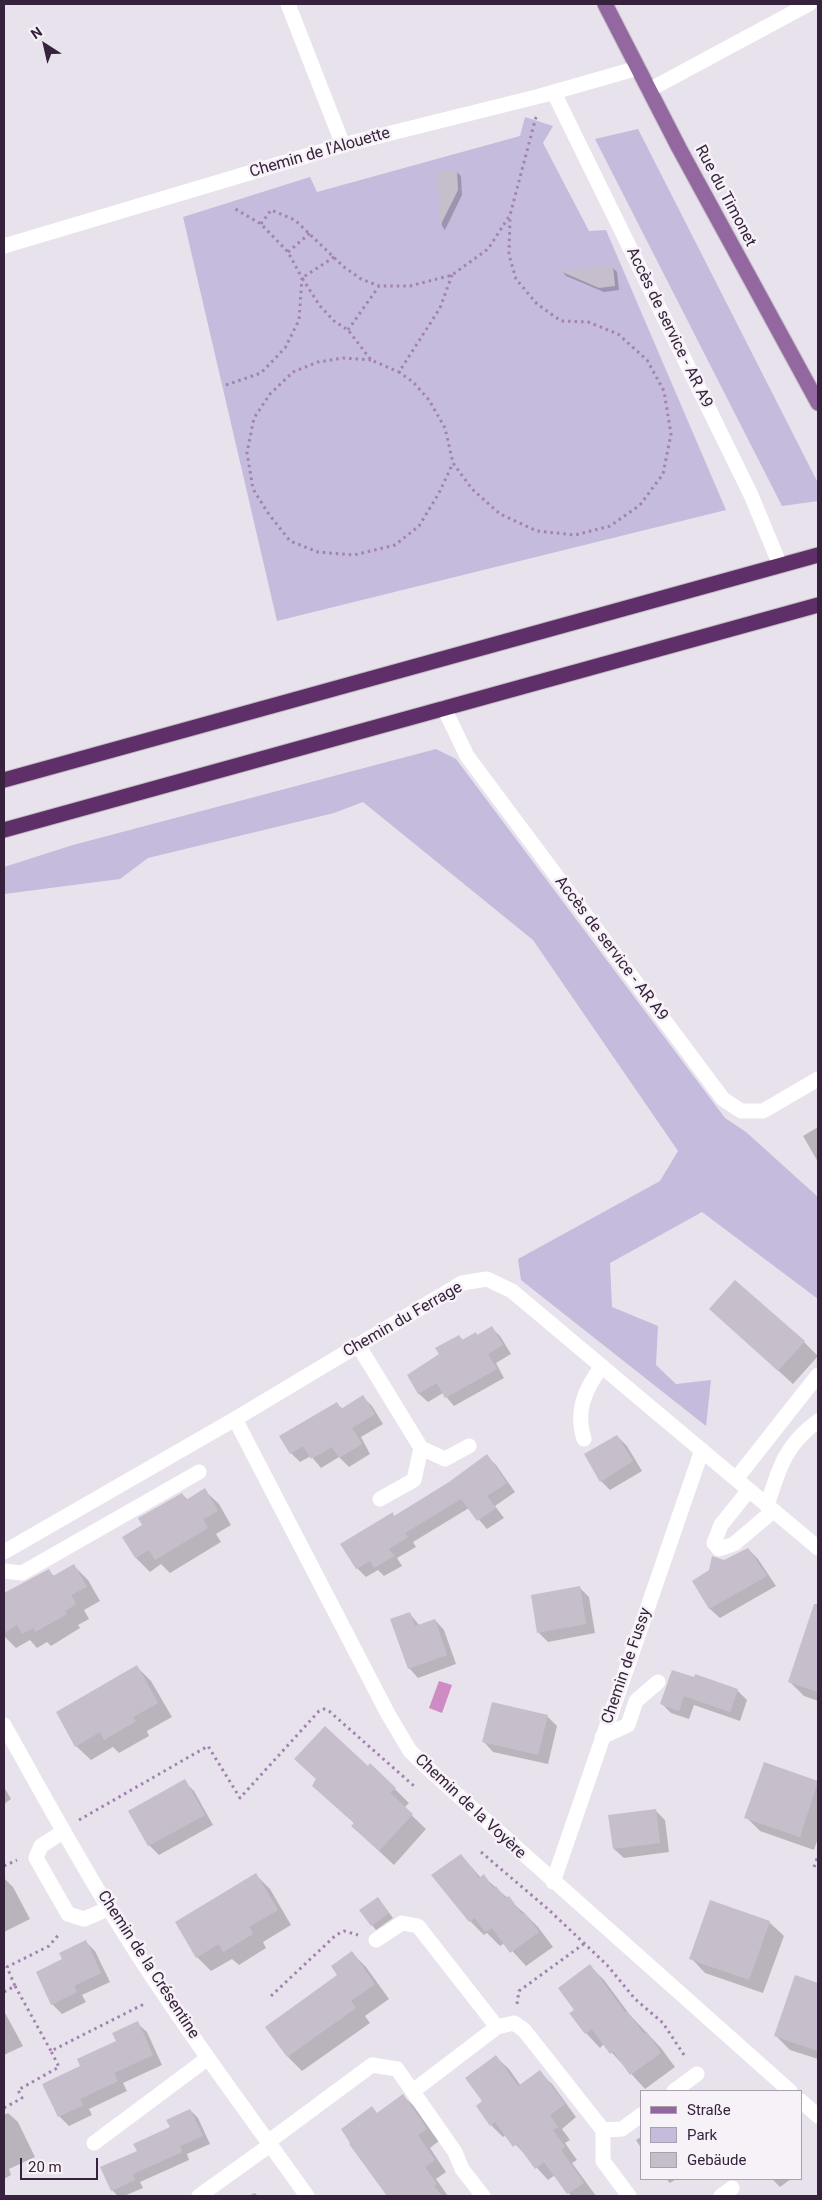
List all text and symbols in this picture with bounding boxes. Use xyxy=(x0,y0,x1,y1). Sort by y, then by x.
north arrow xyxy=(20,20,70,70)
text: N xyxy=(28,23,45,42)
street label: Chemin de l'Alouette xyxy=(247,124,393,182)
street label: Rue du Timonet xyxy=(690,142,760,250)
street label: Accès de service - AR A9 xyxy=(622,245,716,411)
street label: Accès de service - AR A9 xyxy=(550,873,672,1025)
street label: Chemin du Ferrage xyxy=(340,1278,466,1362)
street label: Chemin de Fussy xyxy=(598,1605,656,1727)
street label: Chemin de la Voyère xyxy=(410,1751,530,1863)
street label: Chemin de la Crésentine xyxy=(93,1887,203,2043)
legend xyxy=(640,2090,802,2180)
text: Straße xyxy=(687,2101,731,2119)
text: Park xyxy=(687,2126,717,2144)
scale bar xyxy=(22,2148,100,2180)
text: Gebäude xyxy=(687,2151,746,2169)
text: 20 m xyxy=(28,2158,62,2176)

